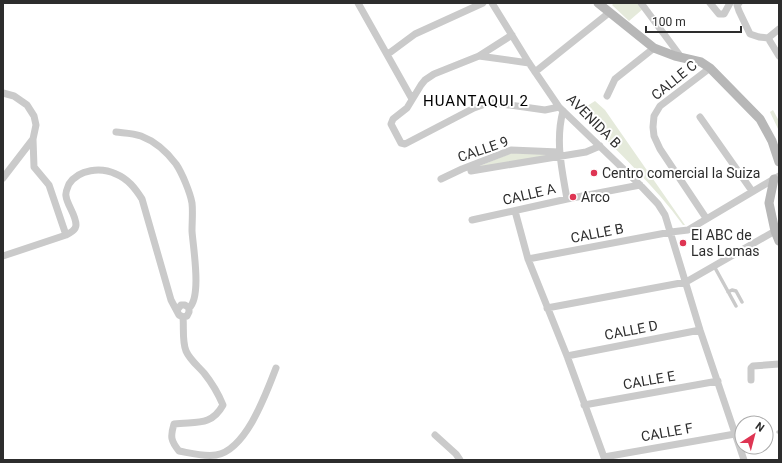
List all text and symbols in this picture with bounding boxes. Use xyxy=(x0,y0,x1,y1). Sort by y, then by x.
scale bar xyxy=(646,8,741,34)
text: 100 m xyxy=(652,15,686,29)
street label: CALLE C xyxy=(648,57,700,103)
street label: AVENIDA B xyxy=(564,91,624,151)
district label: HUANTAQUI 2 xyxy=(423,92,529,110)
street label: CALLE 9 xyxy=(456,133,510,165)
place label: Centro comercial la Suiza xyxy=(602,165,760,181)
marker: Centro comercial la Suiza xyxy=(589,168,599,178)
street label: CALLE A xyxy=(501,180,557,208)
place label: Arco xyxy=(581,189,610,205)
marker: Arco xyxy=(568,192,578,202)
street label: CALLE B xyxy=(569,220,625,246)
place label: El ABC de Las Lomas xyxy=(691,227,760,259)
marker: El ABC de Las Lomas xyxy=(678,238,688,248)
street label: CALLE D xyxy=(603,317,659,343)
street label: CALLE E xyxy=(622,368,676,392)
north arrow xyxy=(734,415,774,455)
street label: CALLE F xyxy=(640,420,694,444)
text: N xyxy=(753,420,767,435)

